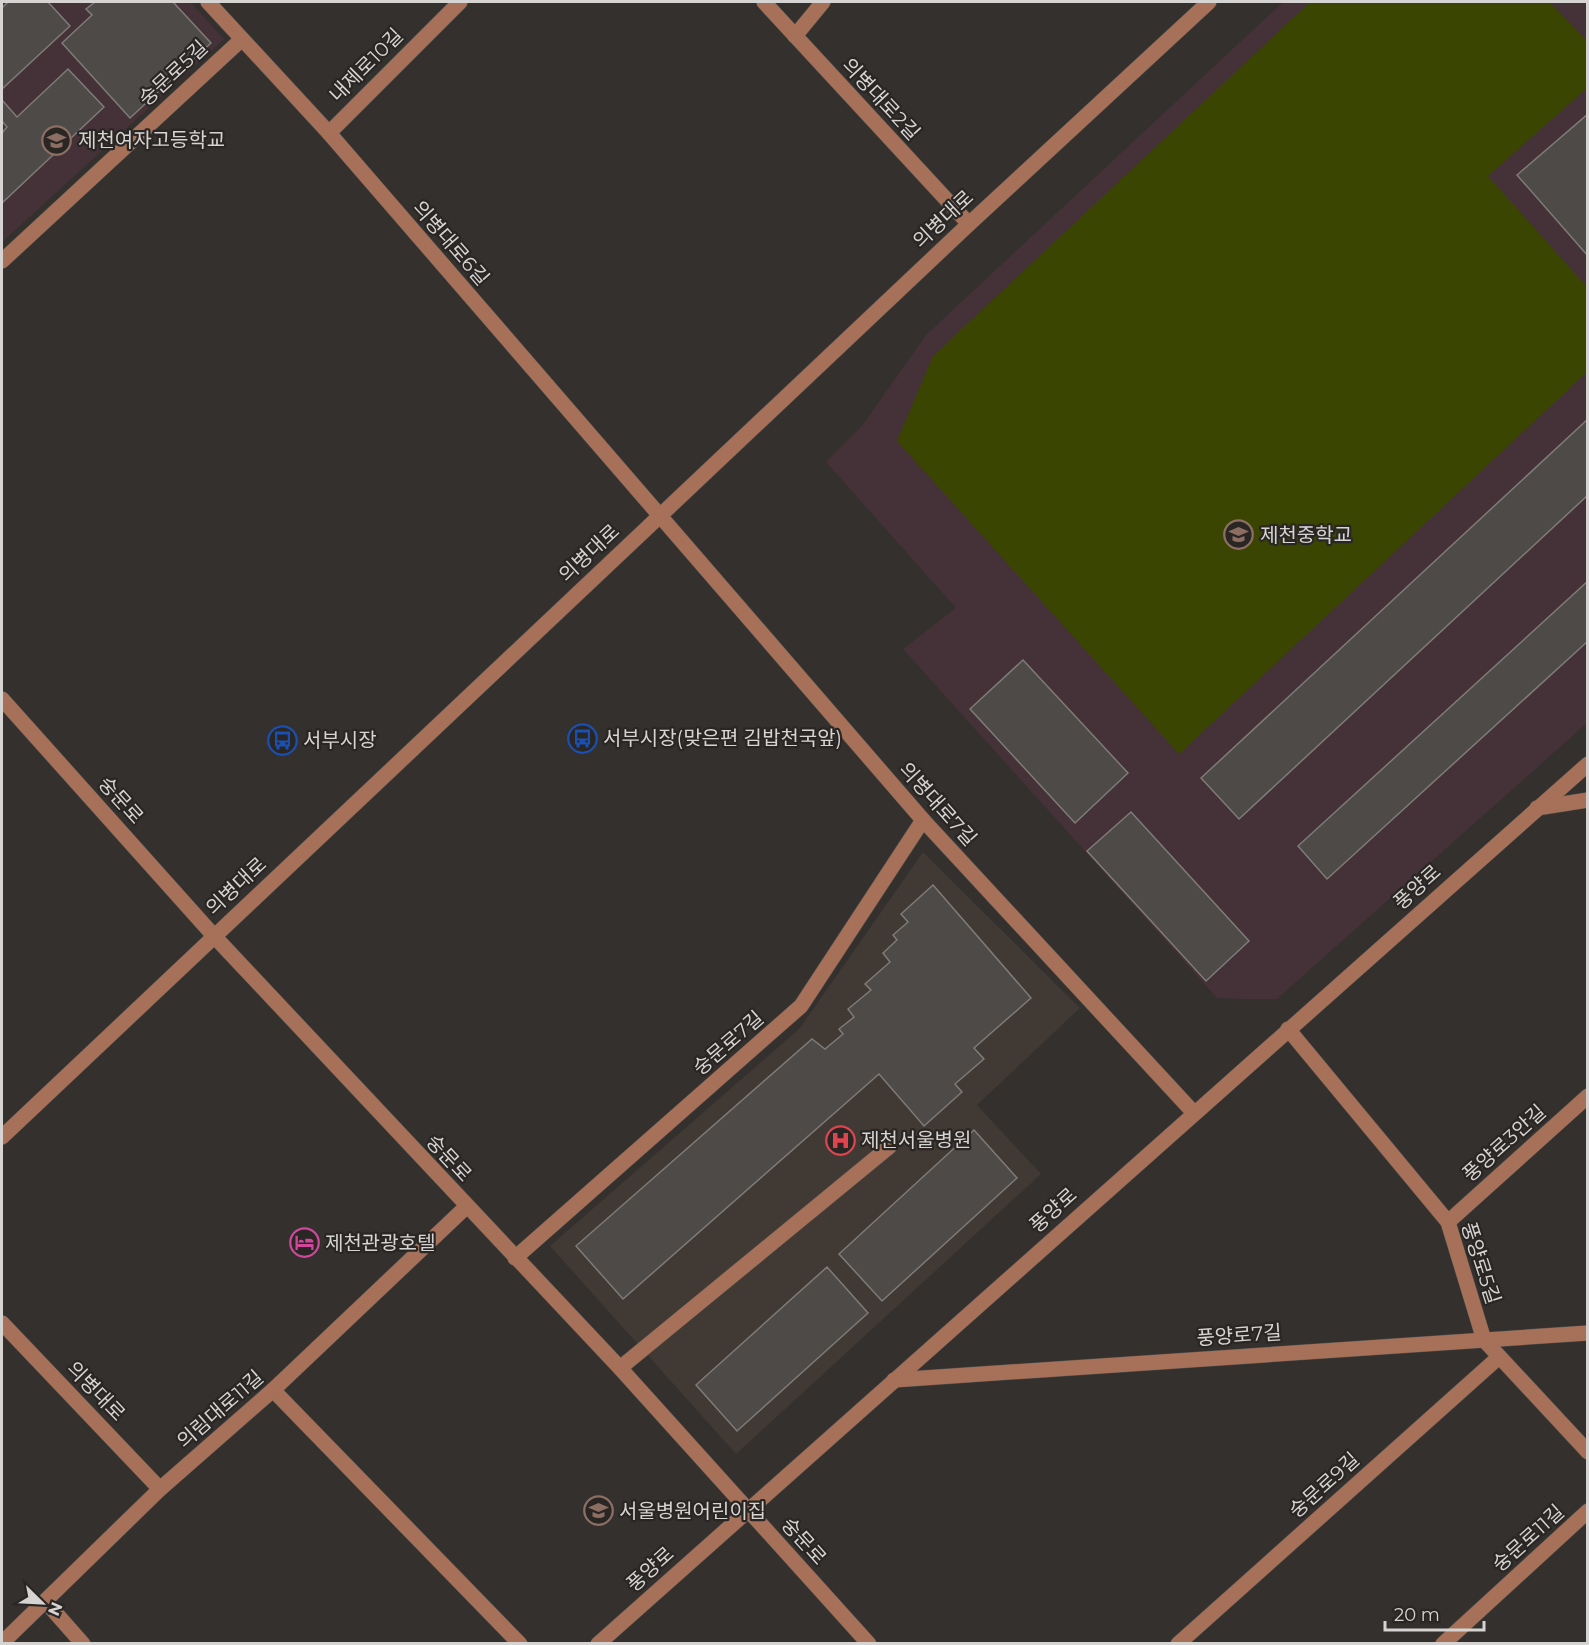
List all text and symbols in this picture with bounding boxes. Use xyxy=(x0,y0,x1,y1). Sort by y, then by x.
street label: 내제로10길 xyxy=(324,23,408,107)
street label: 숭문로5길 xyxy=(134,35,212,111)
street label: 의병대로2길 xyxy=(837,53,925,145)
school or university icon: 제천여자고등학교 xyxy=(41,124,73,156)
place label: 제천여자고등학교 xyxy=(78,128,225,152)
street label: 의병대로 xyxy=(908,185,978,253)
street label: 의병대로6길 xyxy=(408,196,494,290)
street label: 의병대로 xyxy=(554,519,624,587)
school or university icon: 제천중학교 xyxy=(1223,519,1255,551)
place label: 제천중학교 xyxy=(1260,523,1352,547)
bus stop icon: 서부시장(맞은편 김밥천국앞) xyxy=(566,722,598,754)
bus stop icon: 서부시장 xyxy=(266,724,298,756)
place label: 서부시장(맞은편 김밥천국앞) xyxy=(603,726,842,750)
place label: 서부시장 xyxy=(303,728,377,752)
street label: 의병대로7길 xyxy=(894,757,982,851)
street label: 숭문로 xyxy=(94,771,148,829)
street label: 의병대로 xyxy=(201,852,271,920)
street label: 풍양로 xyxy=(1388,860,1446,914)
street label: 숭문로7길 xyxy=(688,1006,768,1080)
street label: 풍양로3안길 xyxy=(1458,1100,1550,1186)
hospital icon: 제천서울병원 xyxy=(824,1124,856,1156)
place label: 제천서울병원 xyxy=(861,1128,971,1152)
street label: 숭문로 xyxy=(421,1130,477,1186)
street label: 풍양로 xyxy=(1024,1183,1082,1237)
street label: 풍양로5길 xyxy=(1456,1219,1506,1307)
hotel icon: 제천관광호텔 xyxy=(288,1227,320,1259)
place label: 제천관광호텔 xyxy=(325,1231,435,1255)
street label: 풍양로7길 xyxy=(1196,1320,1282,1350)
street label: 의병대로 xyxy=(62,1356,130,1426)
street label: 의림대로11길 xyxy=(172,1365,268,1453)
street label: 숭문로9길 xyxy=(1284,1447,1364,1523)
school or university icon: 서울병원어린이집 xyxy=(582,1495,614,1527)
place label: 서울병원어린이집 xyxy=(619,1499,766,1523)
street label: 숭문로11길 xyxy=(1487,1500,1569,1576)
street label: 숭문로 xyxy=(777,1512,831,1570)
street label: 풍양로 xyxy=(621,1542,679,1596)
north arrow xyxy=(12,1573,72,1633)
scale bar xyxy=(1385,1594,1484,1632)
text: N xyxy=(44,1599,67,1619)
text: 20 m xyxy=(1394,1604,1440,1626)

